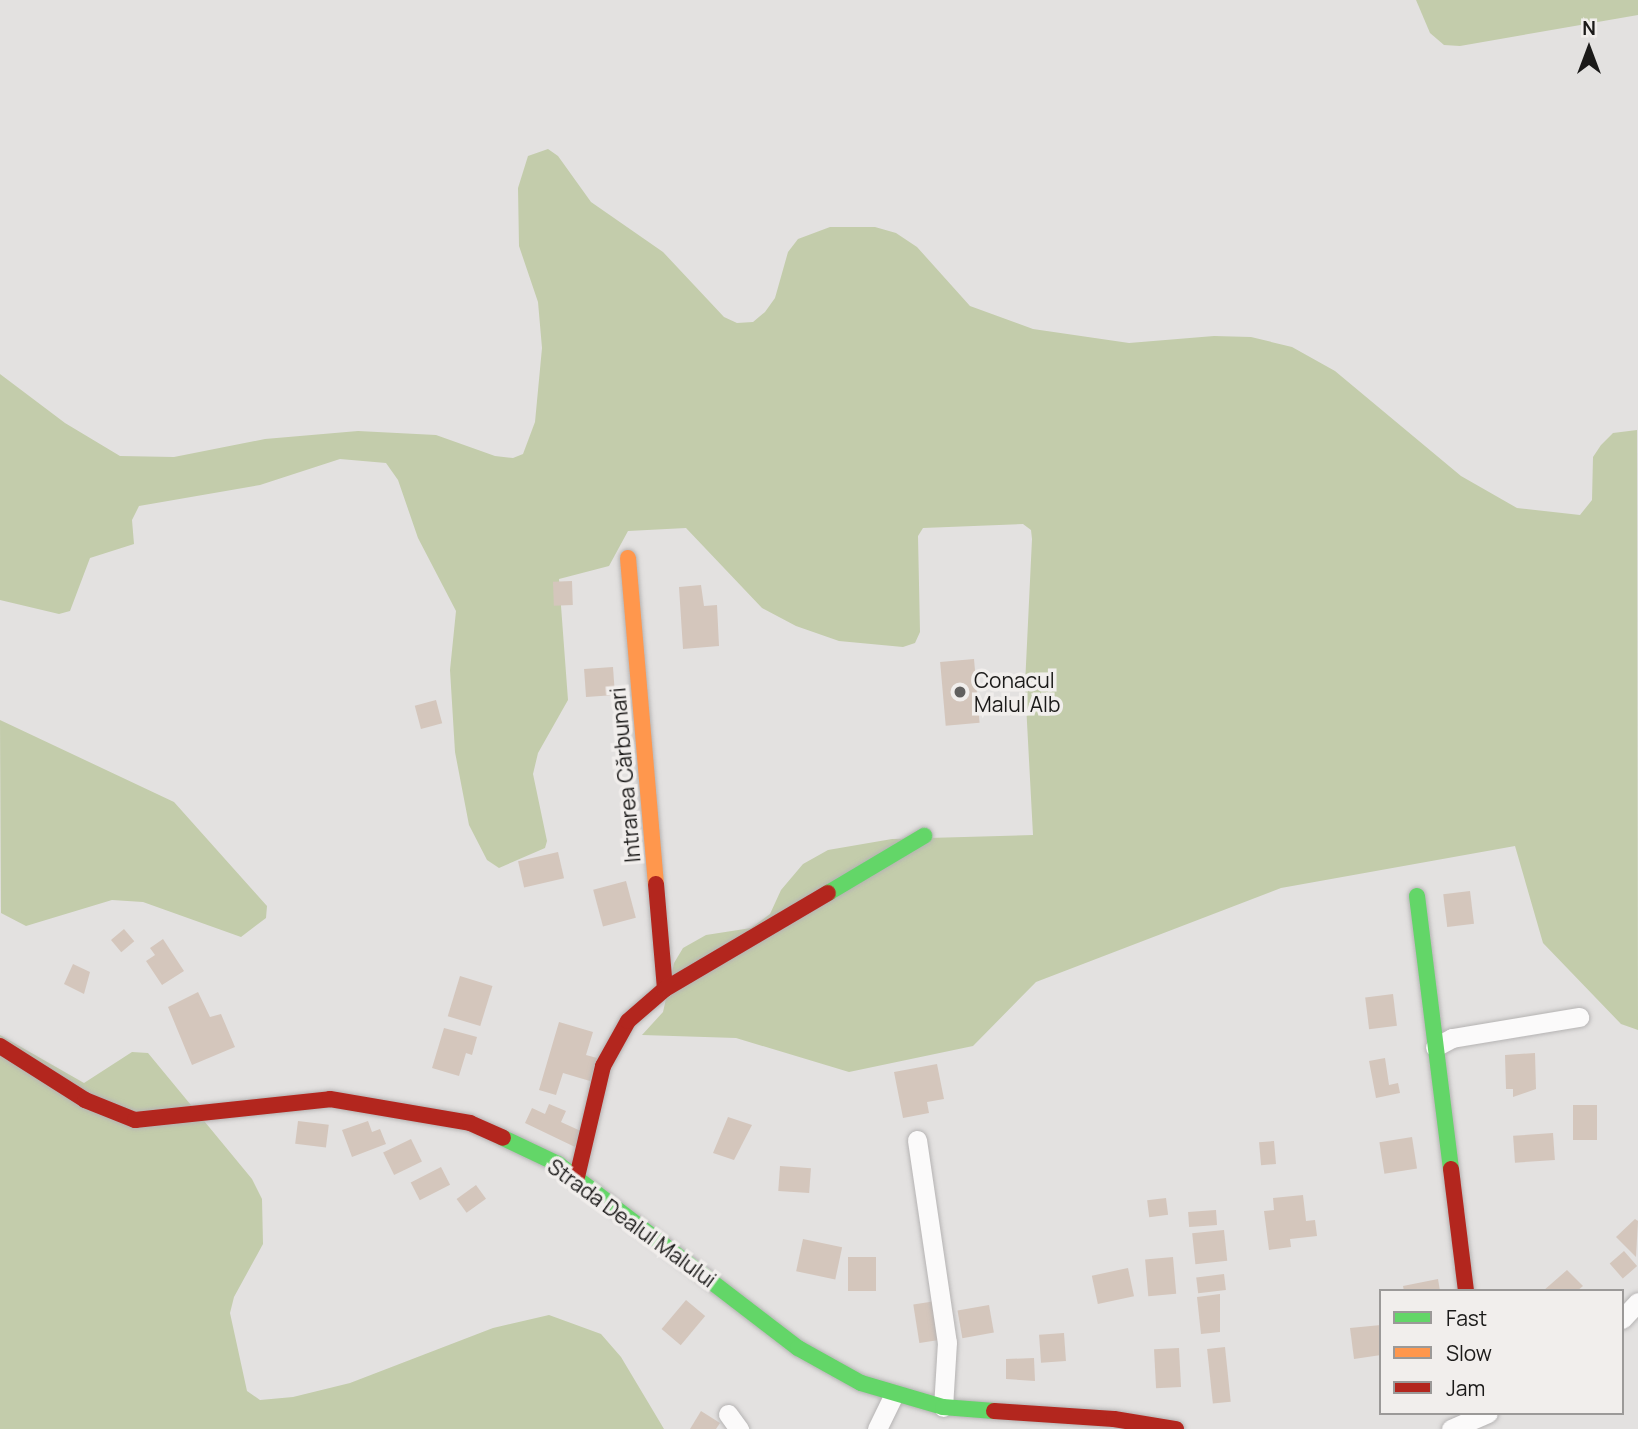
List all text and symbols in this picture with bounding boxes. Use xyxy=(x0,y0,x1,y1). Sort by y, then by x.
north arrow xyxy=(1554,14,1624,84)
text: N xyxy=(1582,15,1596,41)
place label: Conacul Malul Alb xyxy=(974,667,1060,717)
marker: Conacul Malul Alb xyxy=(952,684,968,700)
street label: Intrarea Cărbunari xyxy=(605,686,645,864)
street label: Strada Dealul Malului xyxy=(543,1154,721,1292)
legend xyxy=(1379,1289,1624,1415)
text: Fast xyxy=(1446,1304,1487,1332)
text: Slow xyxy=(1446,1339,1492,1367)
text: Jam xyxy=(1446,1374,1485,1402)

